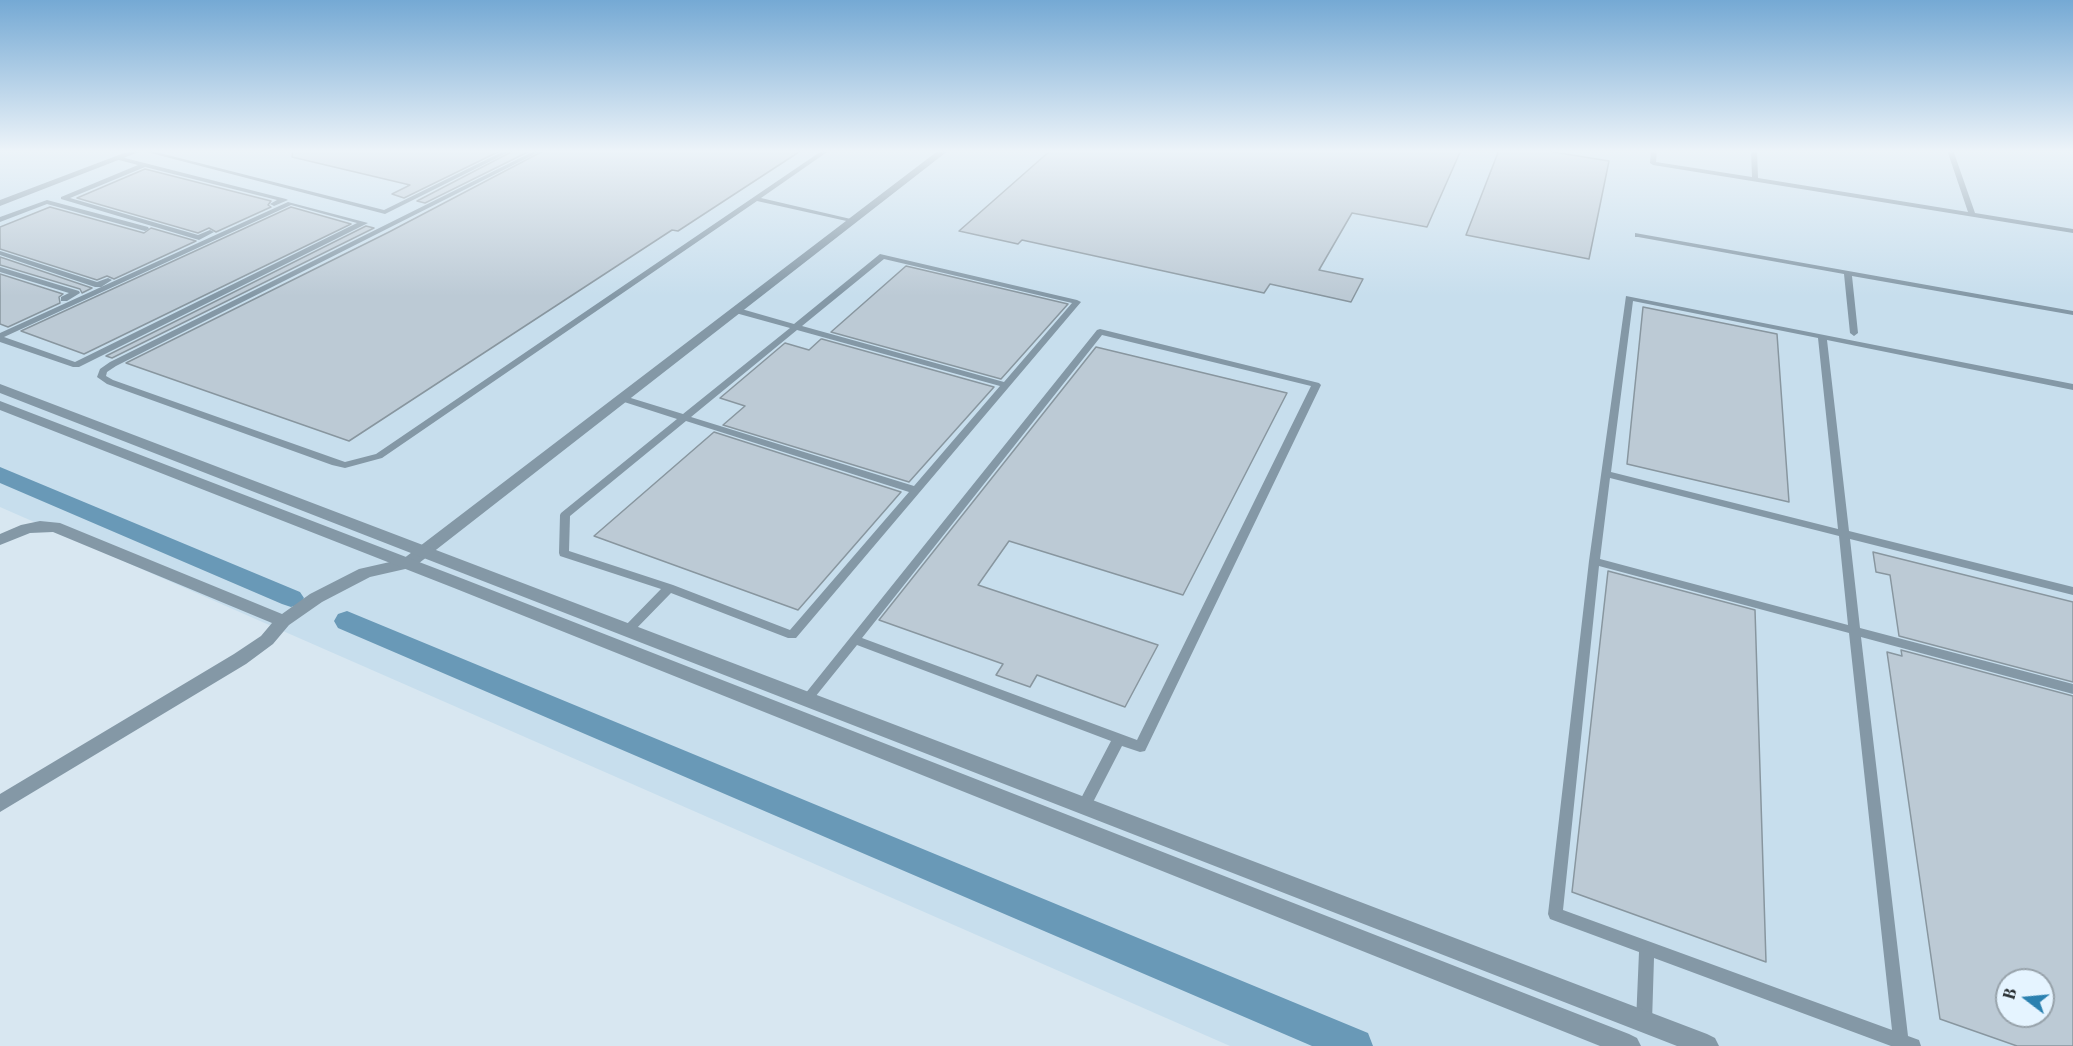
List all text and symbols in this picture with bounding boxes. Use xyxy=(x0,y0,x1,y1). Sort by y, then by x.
north arrow xyxy=(1995,968,2055,1028)
text: B xyxy=(1998,985,2021,1002)

